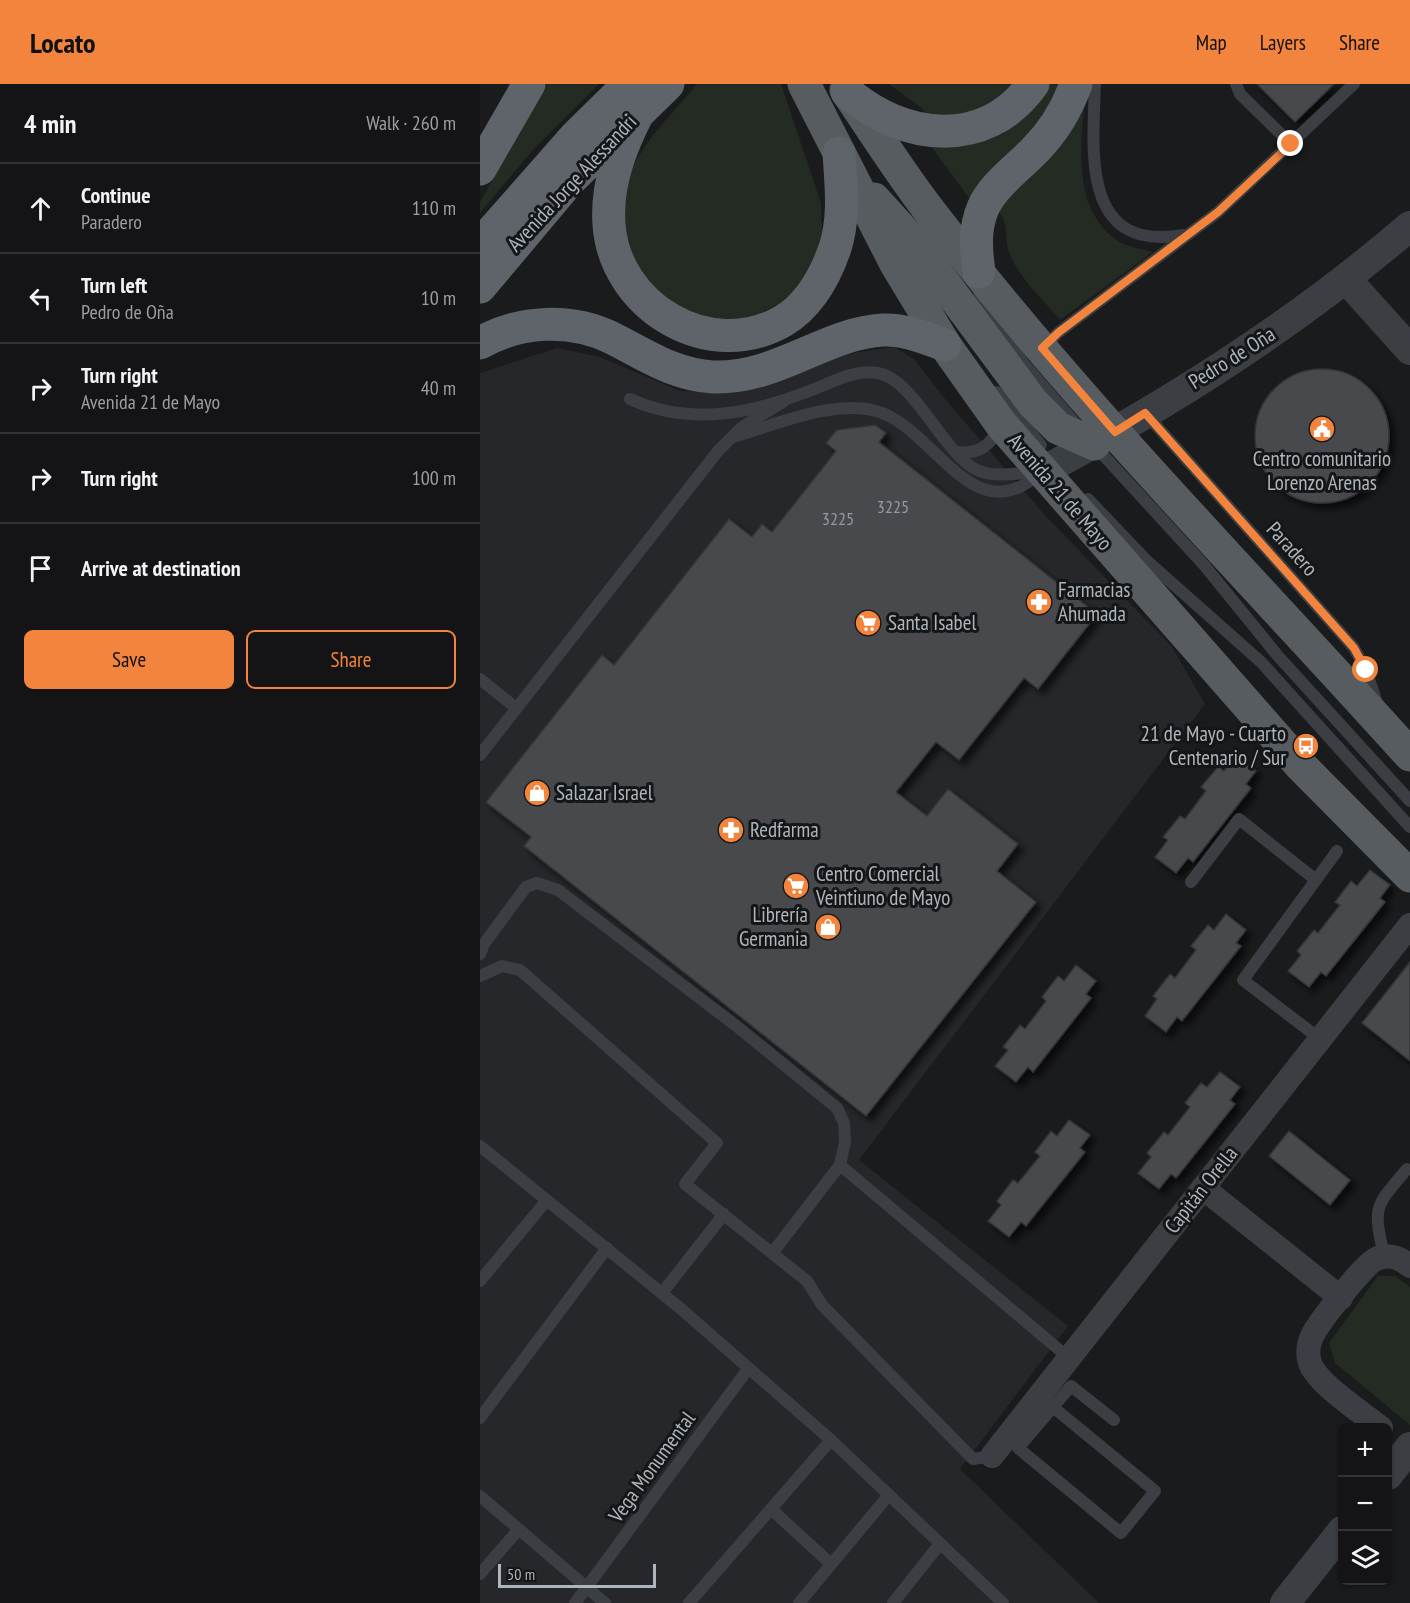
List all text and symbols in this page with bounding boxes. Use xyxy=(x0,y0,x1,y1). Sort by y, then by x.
text: Locato xyxy=(30,24,96,61)
text: Map xyxy=(1196,29,1227,56)
text: Layers xyxy=(1260,29,1306,56)
text: Share xyxy=(1339,29,1380,56)
text: 4 min xyxy=(24,107,77,140)
street label: Avenida Jorge Alessandri xyxy=(501,108,642,257)
text: Walk · 260 m xyxy=(366,110,456,136)
route end xyxy=(1277,130,1303,156)
text: Continue xyxy=(81,181,151,209)
icon: ahead xyxy=(24,192,57,225)
text: 110 m xyxy=(412,195,456,221)
text: Paradero xyxy=(81,209,142,235)
text: Turn left xyxy=(81,271,147,299)
icon: left xyxy=(24,282,57,315)
text: 10 m xyxy=(421,285,456,311)
text: Pedro de Oña xyxy=(81,299,174,325)
street label: Pedro de Oña xyxy=(1183,320,1280,395)
text: Turn right xyxy=(81,361,158,389)
icon: right xyxy=(24,372,57,405)
text: 40 m xyxy=(421,375,456,401)
text: Avenida 21 de Mayo xyxy=(81,389,220,415)
public building icon: Centro comunitario Lorenzo Arenas xyxy=(1307,414,1337,444)
street label: Avenida 21 de Mayo xyxy=(1002,428,1119,556)
place label: Centro comunitario Lorenzo Arenas xyxy=(1253,445,1391,496)
icon: right xyxy=(24,462,57,495)
text: Turn right xyxy=(81,464,158,492)
text: 100 m xyxy=(412,465,456,491)
house number: 3225 xyxy=(877,495,909,518)
house number: 3225 xyxy=(822,507,854,530)
street label: Paradero xyxy=(1261,516,1324,582)
icon: arrive xyxy=(24,552,57,585)
text: Arrive at destination xyxy=(81,554,241,582)
place label: Farmacias Ahumada xyxy=(1058,576,1130,627)
pharmacy icon: Farmacias Ahumada xyxy=(1024,587,1054,617)
supermarket icon: Santa Isabel xyxy=(853,608,883,638)
place label: Santa Isabel xyxy=(888,609,976,636)
button: Save xyxy=(24,630,234,689)
button: Share xyxy=(246,630,456,689)
route start xyxy=(1352,656,1378,682)
place label: 21 de Mayo - Cuarto Centenario / Sur xyxy=(1140,720,1286,771)
bus stop icon: 21 de Mayo - Cuarto Centenario / Sur xyxy=(1291,731,1321,761)
shop icon: Salazar Israel xyxy=(522,778,552,808)
place label: Salazar Israel xyxy=(556,779,653,806)
pharmacy icon: Redfarma xyxy=(716,815,746,845)
place label: Redfarma xyxy=(750,816,819,843)
place label: Centro Comercial Veintiuno de Mayo xyxy=(815,860,950,911)
supermarket icon: Centro Comercial Veintiuno de Mayo xyxy=(781,871,811,901)
place label: Librería Germania xyxy=(739,901,808,952)
shop icon: Librería Germania xyxy=(813,912,843,942)
street label: Capitán Orella xyxy=(1158,1141,1243,1239)
street label: Vega Monumental xyxy=(602,1406,701,1528)
map controls xyxy=(1338,1423,1392,1585)
button: + xyxy=(1338,1423,1392,1477)
button: − xyxy=(1338,1477,1392,1531)
button: layers xyxy=(1338,1531,1392,1585)
scale bar xyxy=(498,1561,656,1588)
text: 50 m xyxy=(507,1564,535,1584)

